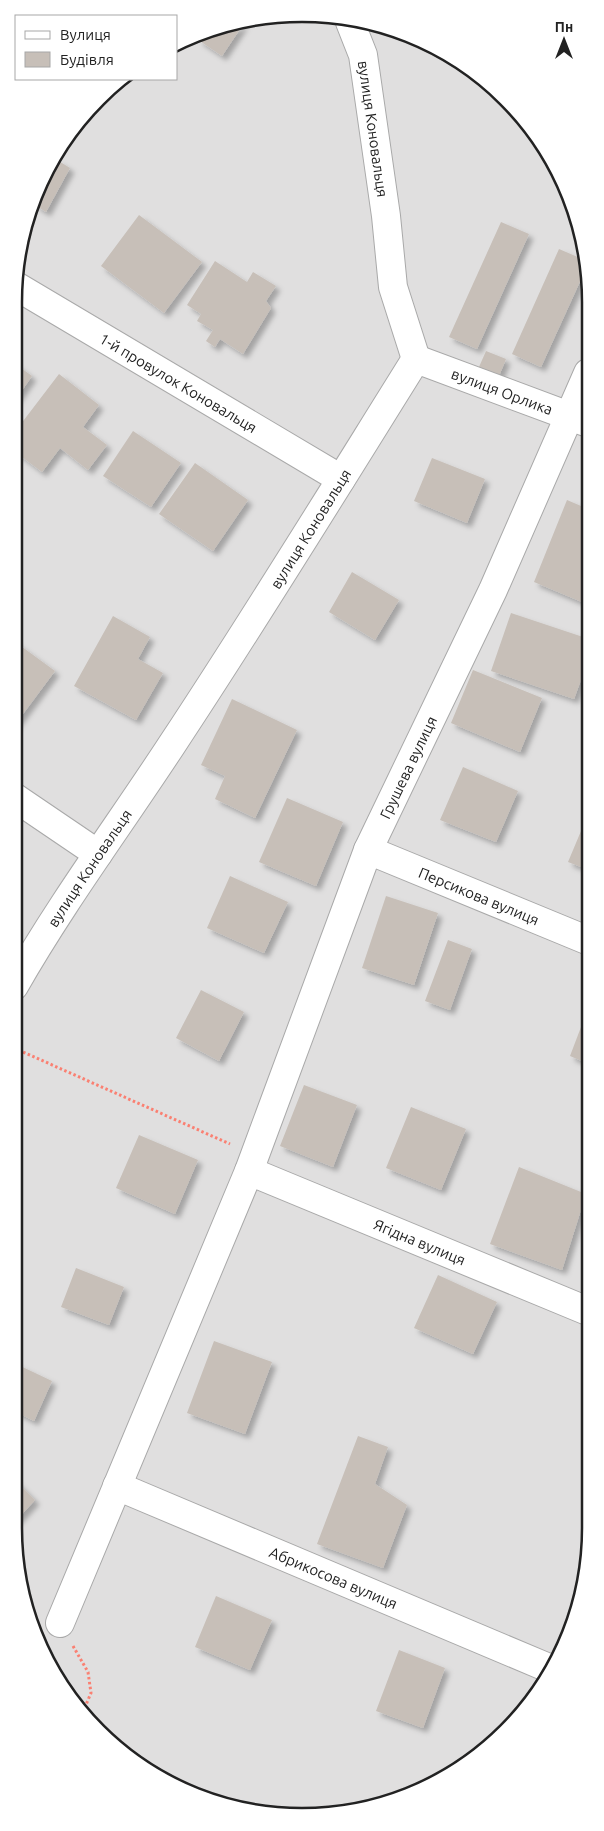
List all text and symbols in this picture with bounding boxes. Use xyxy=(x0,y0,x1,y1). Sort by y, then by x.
legend xyxy=(15,15,178,80)
north arrow xyxy=(539,15,589,65)
text: Пн xyxy=(555,19,573,35)
text: Вулиця xyxy=(60,26,111,43)
text: Будівля xyxy=(60,51,114,68)
street label: вулиця Коновальця xyxy=(355,59,392,198)
street label: 1-й провулок Коновальця xyxy=(97,329,260,436)
street label: вулиця Орлика xyxy=(449,365,555,418)
street label: вулиця Коновальця xyxy=(266,466,354,592)
street label: Грушева вулиця xyxy=(376,713,440,821)
street label: вулиця Коновальця xyxy=(44,806,135,930)
street label: Персикова вулиця xyxy=(416,863,542,928)
street label: Ягідна вулиця xyxy=(372,1215,468,1268)
street label: Абрикосова вулиця xyxy=(267,1543,400,1612)

